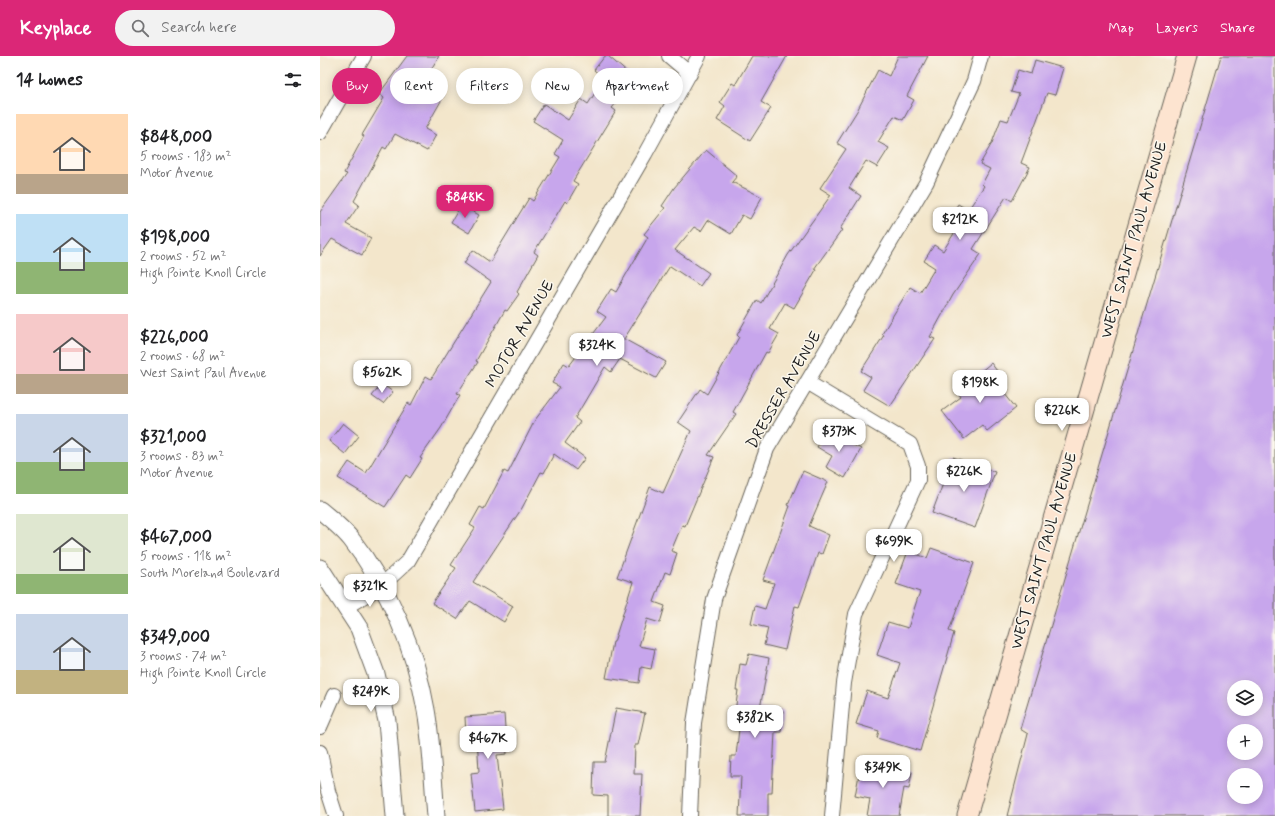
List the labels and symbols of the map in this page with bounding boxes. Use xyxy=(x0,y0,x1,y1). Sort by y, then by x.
street label: WEST SAINT PAUL AVENUE xyxy=(1096,139,1172,341)
pin: $848K xyxy=(437,185,493,219)
pin: $212K xyxy=(932,207,988,241)
street label: MOTOR AVENUE xyxy=(481,277,559,391)
street label: DRESSER AVENUE xyxy=(742,327,826,453)
pin: $324K xyxy=(569,333,625,367)
pin: $562K xyxy=(354,360,410,394)
pin: $198K xyxy=(952,370,1008,404)
pin: $226K xyxy=(1034,398,1090,432)
pin: $373K xyxy=(811,419,867,453)
street label: WEST SAINT PAUL AVENUE xyxy=(1006,450,1082,652)
pin: $226K xyxy=(936,459,992,493)
pin: $699K xyxy=(866,529,922,563)
pin: $321K xyxy=(342,574,398,608)
pin: $249K xyxy=(343,679,399,713)
pin: $382K xyxy=(727,705,783,739)
pin: $467K xyxy=(460,726,516,760)
pin: $349K xyxy=(855,755,911,789)

